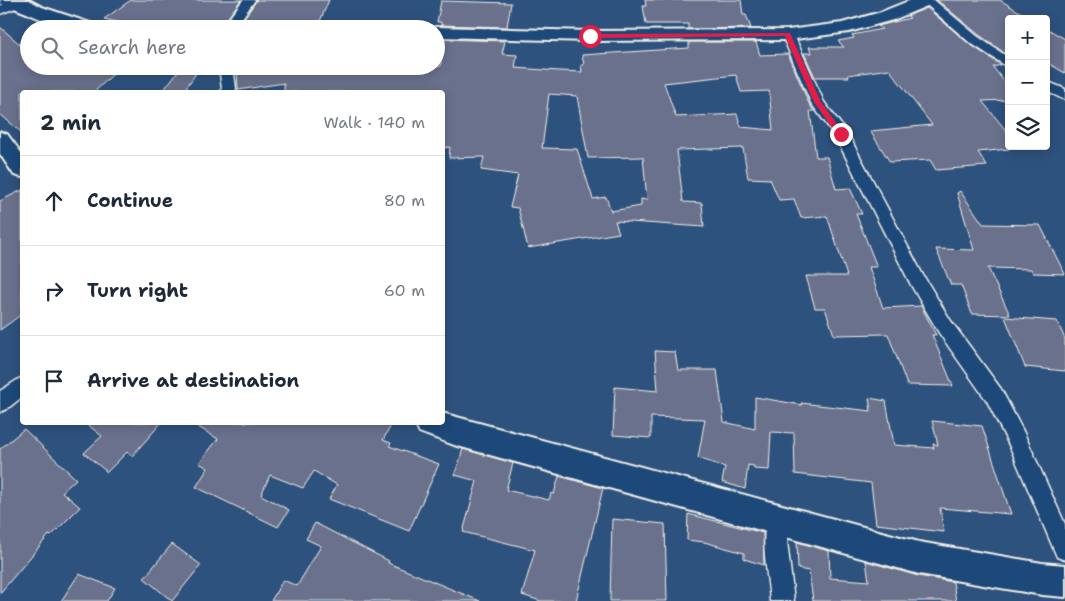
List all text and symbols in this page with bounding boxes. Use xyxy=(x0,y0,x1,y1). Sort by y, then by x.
map controls xyxy=(1005,15,1050,150)
button: + xyxy=(1005,15,1050,60)
search box xyxy=(20,20,445,75)
route start xyxy=(579,25,602,48)
icon: search xyxy=(38,34,66,62)
text: Search here xyxy=(78,35,187,60)
button: − xyxy=(1005,60,1050,105)
button: layers xyxy=(1005,105,1050,150)
text: 2 min xyxy=(40,109,101,137)
text: Walk · 140 m xyxy=(323,112,425,133)
route end xyxy=(830,123,853,146)
icon: ahead xyxy=(40,187,68,215)
text: Continue xyxy=(87,188,173,213)
text: 80 m xyxy=(384,190,425,211)
icon: right xyxy=(40,277,68,305)
text: Turn right xyxy=(87,278,188,303)
text: 60 m xyxy=(384,280,425,301)
icon: arrive xyxy=(40,367,68,395)
text: Arrive at destination xyxy=(87,368,299,393)

